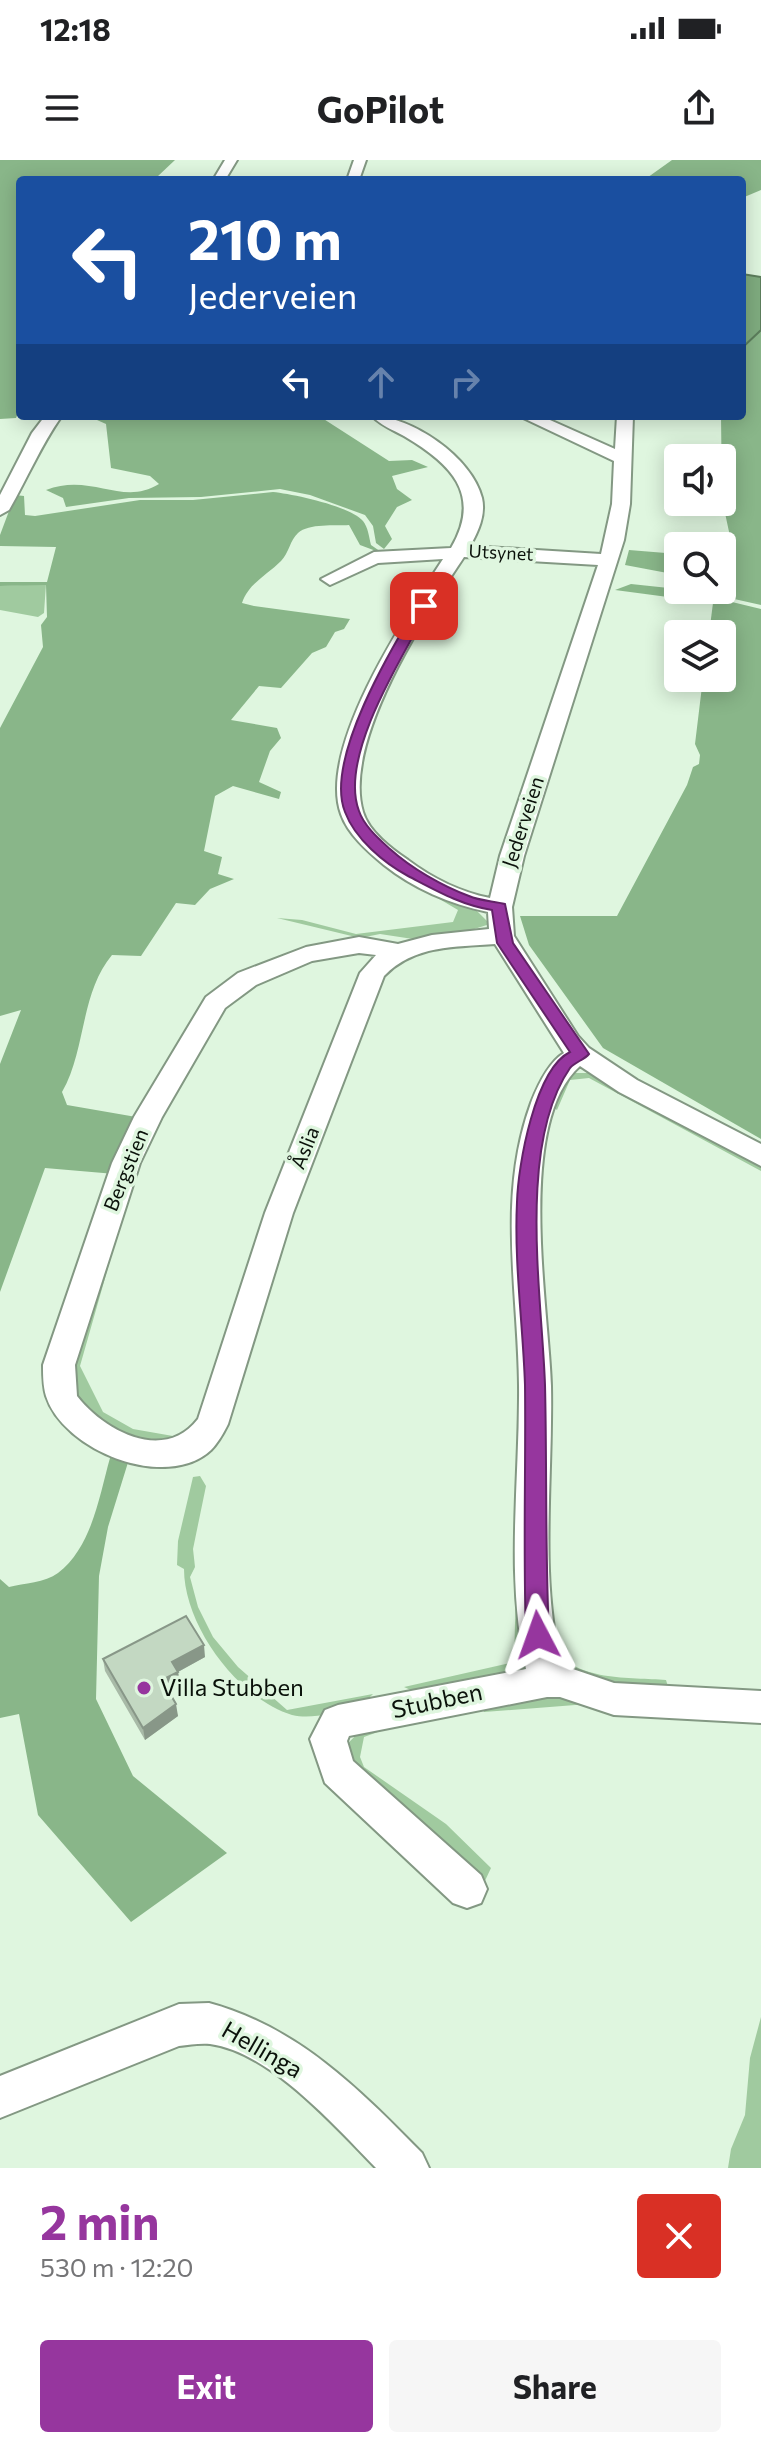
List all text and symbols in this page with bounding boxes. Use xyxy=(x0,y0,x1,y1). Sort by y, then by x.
text: 12:18 xyxy=(40,10,111,47)
icon: menu xyxy=(40,86,84,130)
text: GoPilot xyxy=(317,86,444,130)
icon: share xyxy=(677,86,721,130)
text: 210 m xyxy=(188,203,342,272)
icon: left xyxy=(56,208,160,312)
text: Jederveien xyxy=(188,272,357,316)
icon: left xyxy=(275,360,319,404)
icon: ahead xyxy=(359,360,403,404)
icon: right xyxy=(443,360,487,404)
map controls xyxy=(664,444,736,692)
button: sound xyxy=(664,444,736,516)
button: search xyxy=(664,532,736,604)
street label: Utsynet xyxy=(468,539,534,565)
pin xyxy=(390,572,458,640)
icon: arrive xyxy=(402,584,446,628)
button: layers xyxy=(664,620,736,692)
street label: Jederveien xyxy=(496,773,548,870)
street label: Åslia xyxy=(285,1123,323,1172)
street label: Bergstien xyxy=(98,1125,152,1214)
position arrow xyxy=(496,1593,580,1677)
place label: Villa Stubben xyxy=(160,1672,304,1701)
street label: Stubben xyxy=(389,1676,485,1723)
marker: Villa Stubben xyxy=(135,1679,153,1697)
street label: Hellinga xyxy=(217,2014,308,2083)
text: 2 min xyxy=(40,2191,160,2250)
button: close xyxy=(637,2194,721,2278)
text: 530 m · 12:20 xyxy=(40,2251,193,2282)
button: Exit xyxy=(40,2340,373,2432)
button: Share xyxy=(389,2340,721,2432)

